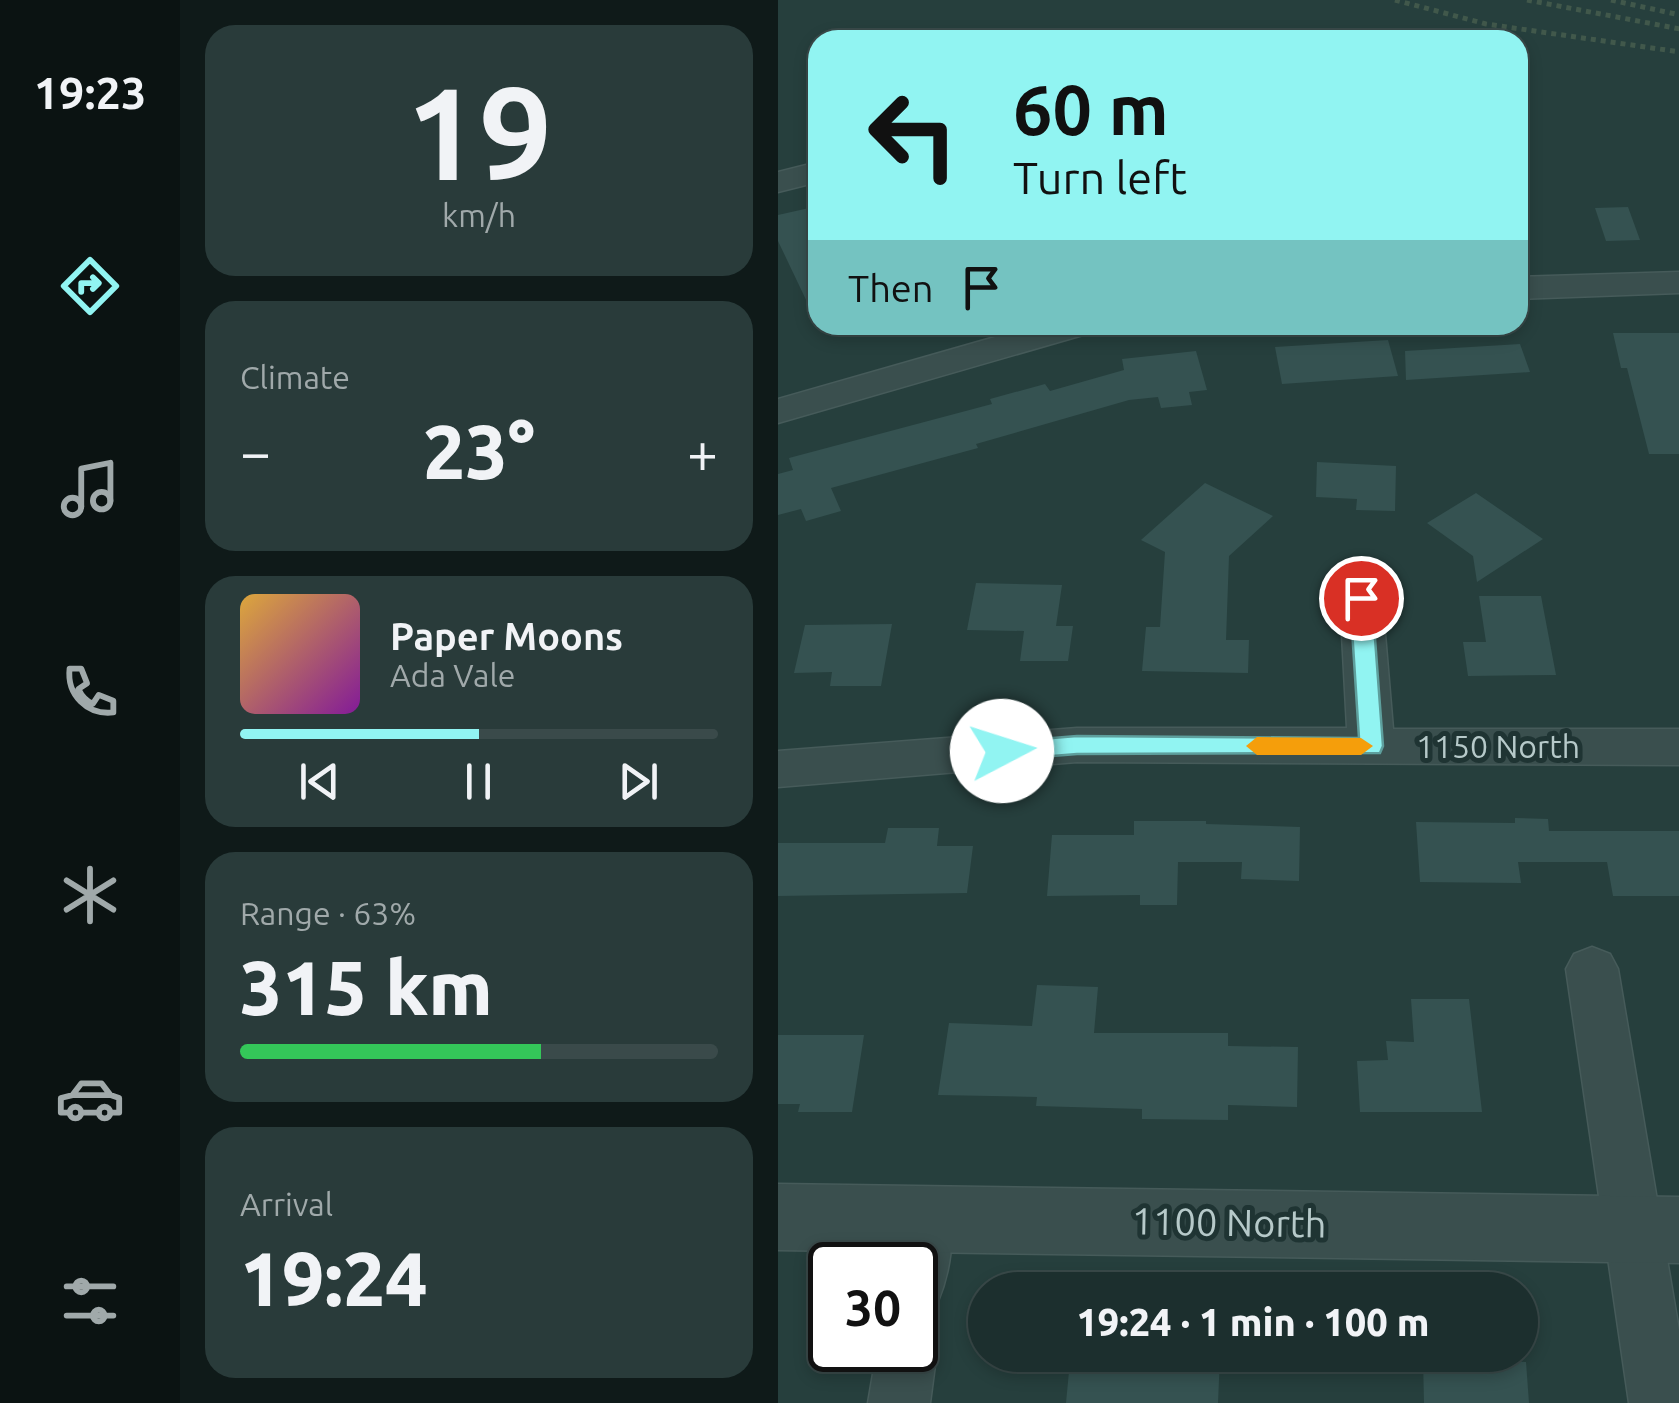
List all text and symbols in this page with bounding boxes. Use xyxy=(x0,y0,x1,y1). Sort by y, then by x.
text: 19 xyxy=(406,59,552,205)
text: 19:23 xyxy=(34,67,146,118)
icon: left xyxy=(848,70,978,200)
text: 60 m xyxy=(1013,70,1169,148)
text: Turn left xyxy=(1013,152,1187,203)
text: km/h xyxy=(442,197,516,233)
icon: directions xyxy=(55,251,125,321)
icon: arrive xyxy=(954,260,1009,315)
text: Then xyxy=(848,267,934,309)
text: Climate xyxy=(240,359,350,395)
text: 23° xyxy=(423,409,535,493)
text: − xyxy=(240,421,271,482)
text: + xyxy=(687,421,718,482)
icon: music xyxy=(55,454,125,524)
pin xyxy=(1319,556,1404,641)
icon: arrive xyxy=(1334,571,1389,626)
text: Paper Moons xyxy=(390,615,623,657)
icon: phone xyxy=(55,657,125,727)
text: Ada Vale xyxy=(390,657,516,693)
position arrow xyxy=(950,699,1054,803)
street label: 1150 North xyxy=(1416,728,1580,764)
icon: previous xyxy=(292,754,347,809)
icon: pause xyxy=(451,754,506,809)
icon: next xyxy=(611,754,666,809)
icon: climate xyxy=(55,860,125,930)
text: Range · 63% xyxy=(240,895,416,931)
text: 315 km xyxy=(240,945,493,1029)
icon: car xyxy=(55,1063,125,1133)
text: Arrival xyxy=(240,1186,333,1222)
street label: 1100 North xyxy=(1131,1199,1327,1245)
text: 19:24 xyxy=(240,1236,428,1320)
speed limit sign: 30 xyxy=(808,1242,938,1372)
icon: filters xyxy=(55,1266,125,1336)
text: 19:24 · 1 min · 100 m xyxy=(1076,1301,1430,1343)

